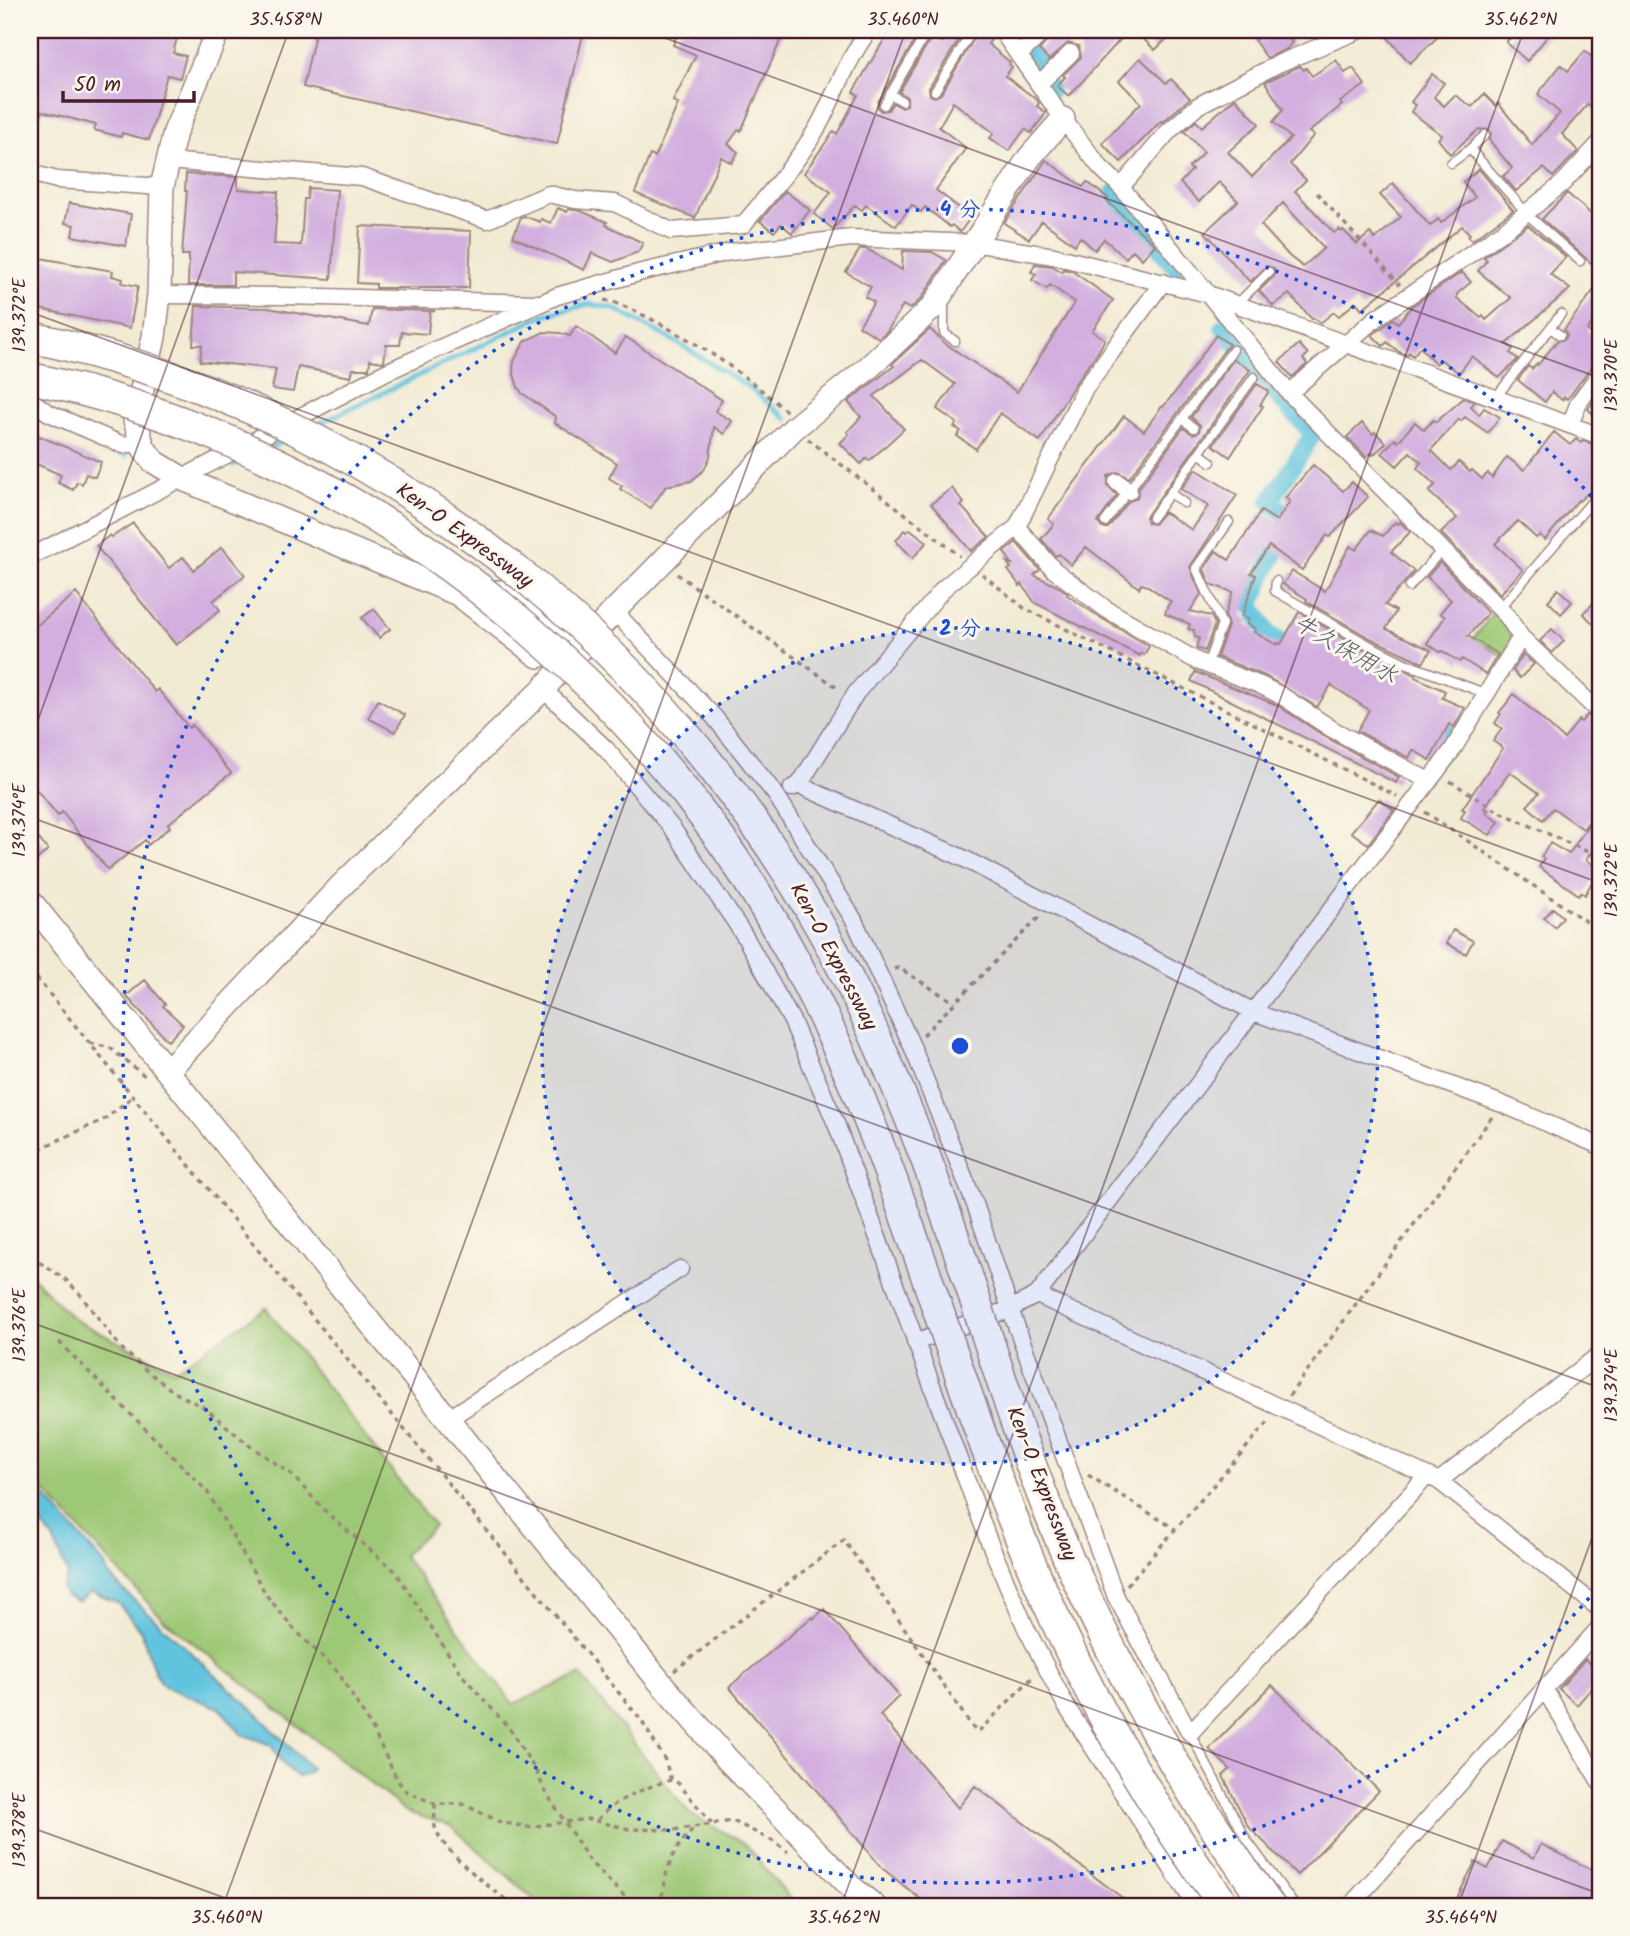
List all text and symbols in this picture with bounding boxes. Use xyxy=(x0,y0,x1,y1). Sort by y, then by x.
text: 35.458°N xyxy=(250,6,322,35)
text: 35.460°N xyxy=(867,6,939,35)
text: 35.462°N xyxy=(1485,6,1557,35)
scale bar xyxy=(63,60,194,104)
text: 50 m xyxy=(74,69,121,102)
text: 4 分 xyxy=(940,194,980,227)
text: 139.372°E xyxy=(6,277,35,352)
text: 139.370°E xyxy=(1598,338,1627,412)
street label: Ken-O Expressway xyxy=(388,475,540,597)
water label: 牛久保用水 xyxy=(1286,606,1404,694)
text: 2 分 xyxy=(939,613,981,646)
text: 139.374°E xyxy=(6,782,35,857)
text: 139.372°E xyxy=(1598,842,1627,917)
street label: Ken-O Expressway xyxy=(780,877,886,1037)
centre of rings xyxy=(948,1034,972,1058)
text: 139.376°E xyxy=(6,1287,35,1362)
text: 139.374°E xyxy=(1598,1347,1627,1422)
street label: Ken-O Expressway xyxy=(996,1402,1086,1566)
text: 139.378°E xyxy=(6,1792,35,1868)
text: 35.460°N xyxy=(191,1904,263,1933)
text: 35.462°N xyxy=(808,1904,880,1933)
text: 35.464°N xyxy=(1425,1904,1497,1933)

